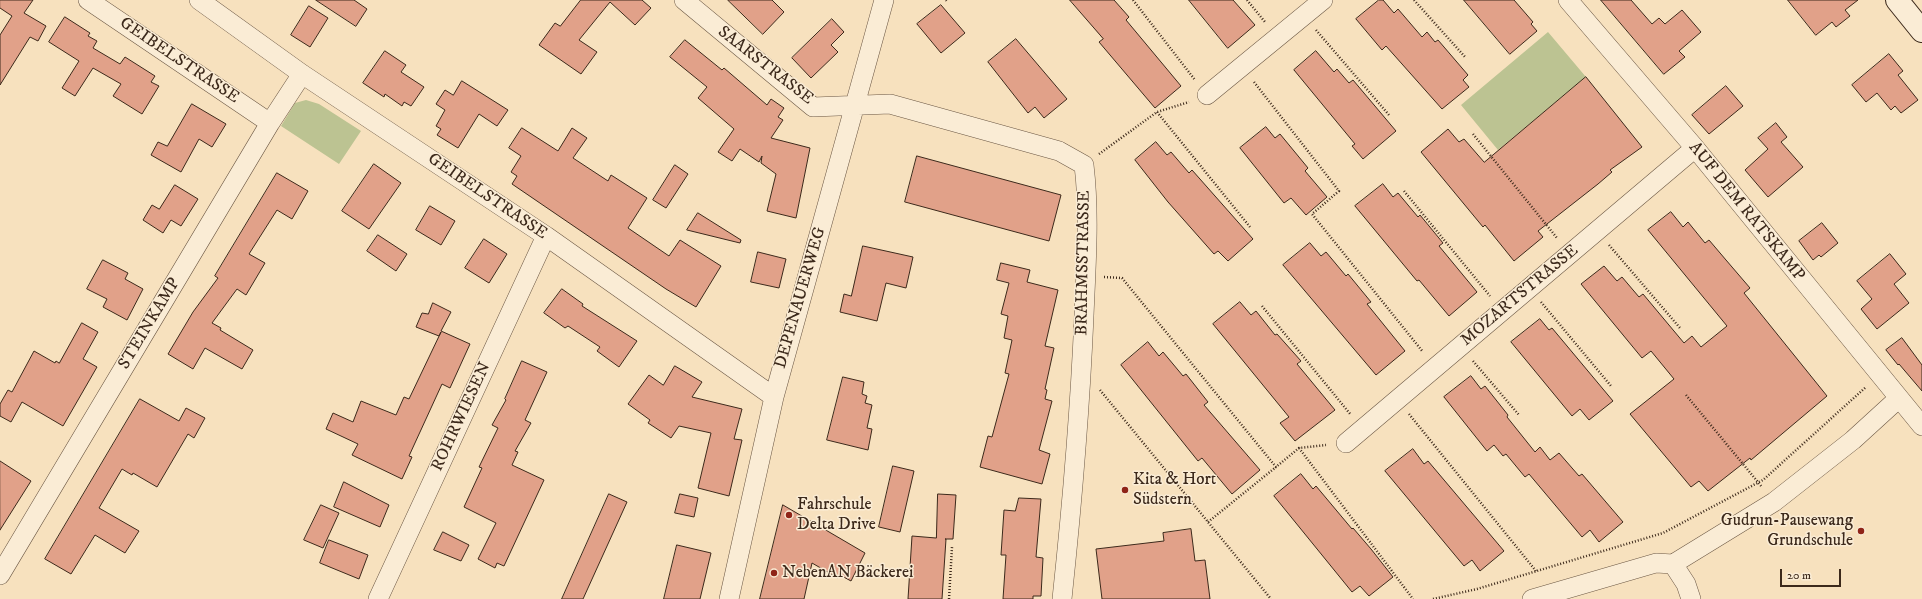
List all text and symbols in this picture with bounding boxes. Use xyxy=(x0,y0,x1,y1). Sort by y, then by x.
street label: GEIBELSTRASSE xyxy=(115,13,243,109)
street label: SAARSTRASSE xyxy=(713,22,817,110)
street label: AUF DEM RATSKAMP xyxy=(1684,138,1808,286)
street label: GEIBELSTRASSE xyxy=(423,149,551,245)
street label: BRAHMSSTRASSE xyxy=(1073,190,1095,336)
street label: DEPENAUERWEG xyxy=(771,225,831,371)
street label: MOZARTSTRASSE xyxy=(1457,241,1583,351)
street label: STEINKAMP xyxy=(115,275,185,373)
street label: ROHRWIESEN xyxy=(428,359,496,475)
place label: Kita & Hort Südstern xyxy=(1133,470,1216,510)
marker: Kita & Hort Südstern xyxy=(1120,485,1130,495)
place label: Fahrschule Delta Drive xyxy=(797,495,876,535)
marker: Fahrschule Delta Drive xyxy=(784,510,794,520)
place label: Gudrun-Pausewang Grundschule xyxy=(1721,511,1853,551)
marker: Gudrun-Pausewang Grundschule xyxy=(1856,526,1866,536)
scale bar xyxy=(1782,561,1843,587)
place label: NebenAN Bäckerei xyxy=(782,563,913,583)
marker: NebenAN Bäckerei xyxy=(769,568,779,578)
text: 20 m xyxy=(1787,568,1811,583)

